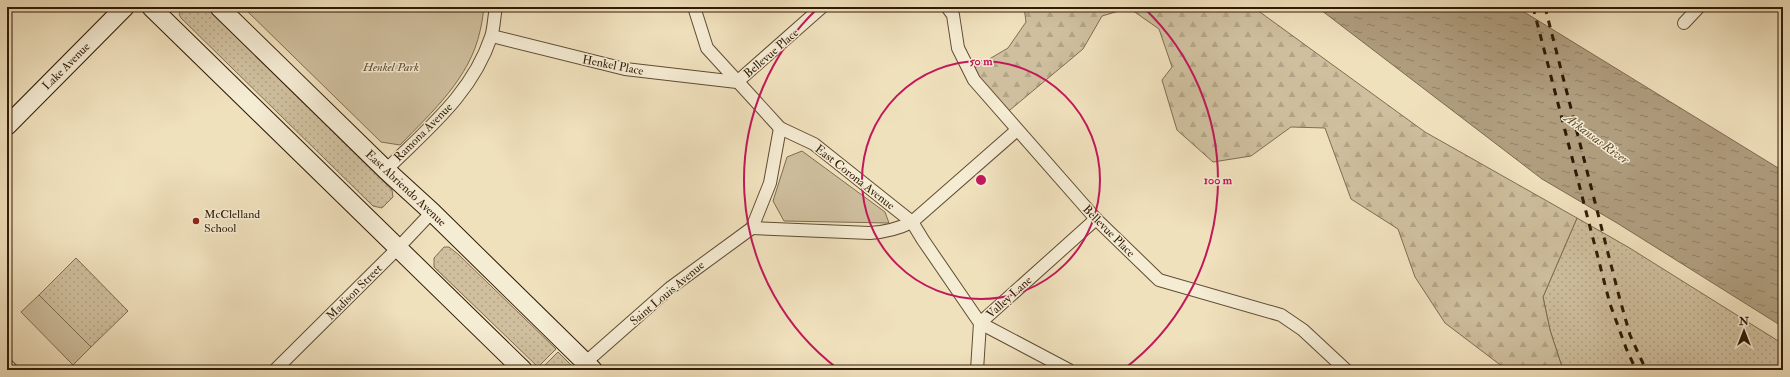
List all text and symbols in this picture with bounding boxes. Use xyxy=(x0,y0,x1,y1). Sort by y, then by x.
street label: Bellevue Place xyxy=(741,25,802,81)
street label: Lake Avenue xyxy=(39,39,93,93)
street label: Henkel Place xyxy=(581,52,645,79)
text: 50 m xyxy=(969,54,993,69)
park label: Henkel Park xyxy=(362,60,419,75)
street label: Ramona Avenue xyxy=(391,100,456,165)
water label: Arkansas River xyxy=(1559,109,1633,168)
street label: East Corona Avenue xyxy=(812,142,898,213)
street label: East Abriendo Avenue xyxy=(362,147,449,230)
centre of rings xyxy=(974,173,988,187)
text: 100 m xyxy=(1204,173,1233,188)
street label: Bellevue Place xyxy=(1079,202,1138,261)
place label: McClelland School xyxy=(204,207,260,236)
marker: McClelland School xyxy=(191,216,201,226)
street label: Saint Louis Avenue xyxy=(627,258,708,329)
street label: Madison Street xyxy=(323,261,386,324)
street label: Valley Lane xyxy=(983,273,1035,322)
north arrow xyxy=(1724,311,1764,351)
text: N xyxy=(1738,315,1750,328)

